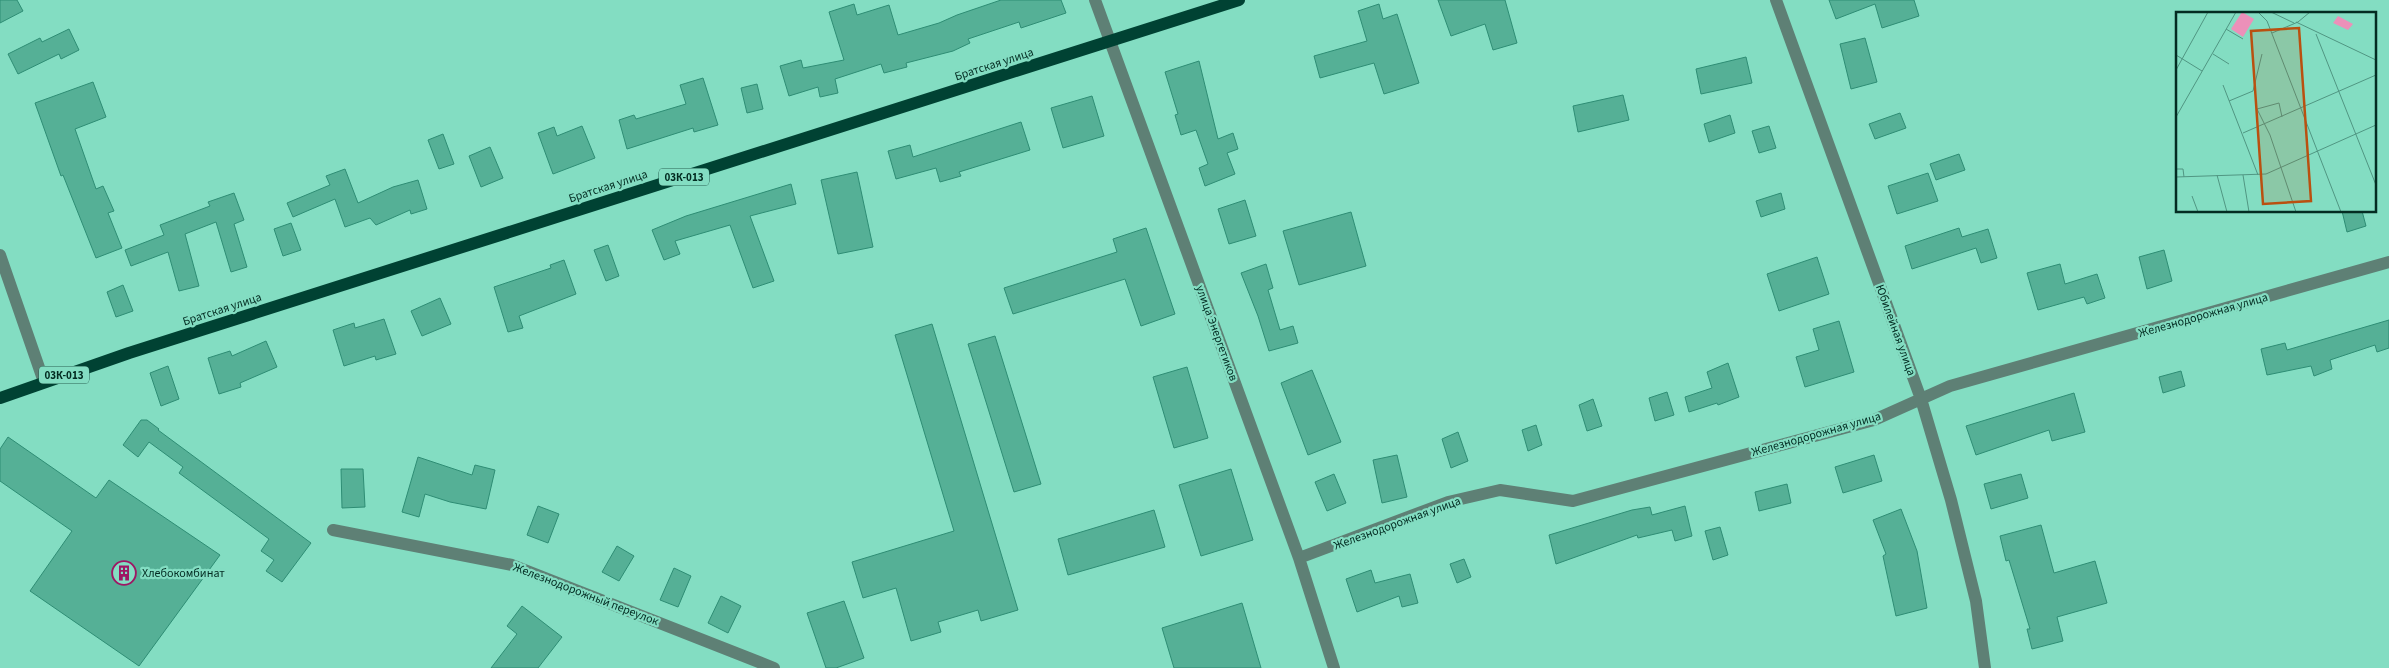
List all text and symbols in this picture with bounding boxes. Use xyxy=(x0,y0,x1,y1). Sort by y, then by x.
inset map xyxy=(2176,12,2376,212)
street label: Братская улица xyxy=(952,44,1036,85)
street label: Братская улица xyxy=(566,166,650,207)
road number: 03К-013 xyxy=(659,168,709,186)
street label: Юбилейная улица xyxy=(1871,282,1920,378)
street label: улица Энергетиков xyxy=(1191,283,1242,384)
street label: Братская улица xyxy=(180,289,264,330)
street label: Железнодорожная улица xyxy=(2136,289,2270,342)
road number: 03К-013 xyxy=(39,366,89,384)
street label: Железнодорожная улица xyxy=(1749,408,1883,461)
street label: Железнодорожная улица xyxy=(1331,493,1463,554)
street label: Железнодорожный переулок xyxy=(511,559,661,630)
building icon: Хлебокомбинат xyxy=(111,560,137,586)
place label: Хлебокомбинат xyxy=(142,565,225,582)

